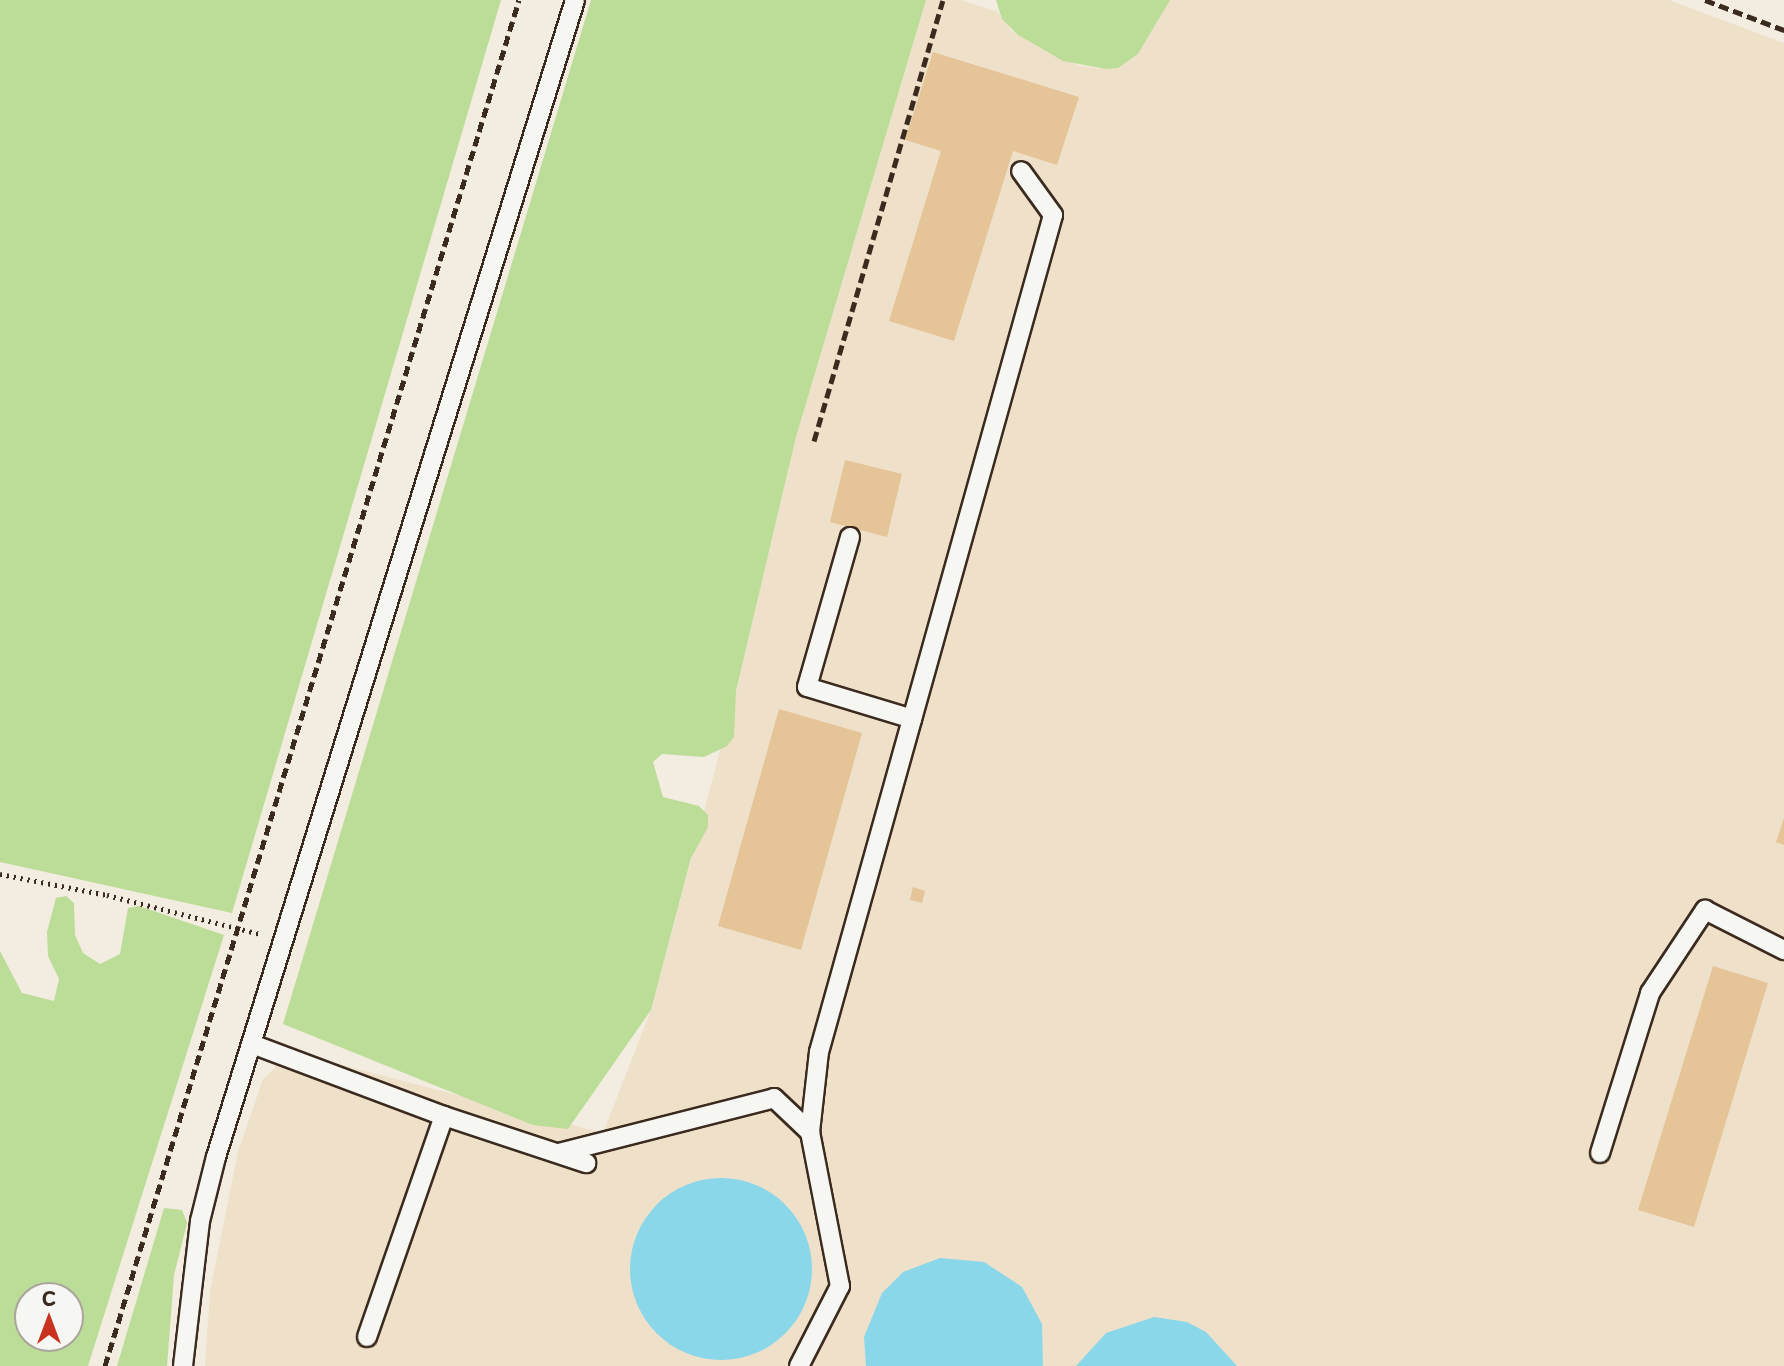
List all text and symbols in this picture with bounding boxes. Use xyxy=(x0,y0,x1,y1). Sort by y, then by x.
north arrow xyxy=(14,1282,84,1352)
text: С xyxy=(42,1284,56,1312)

